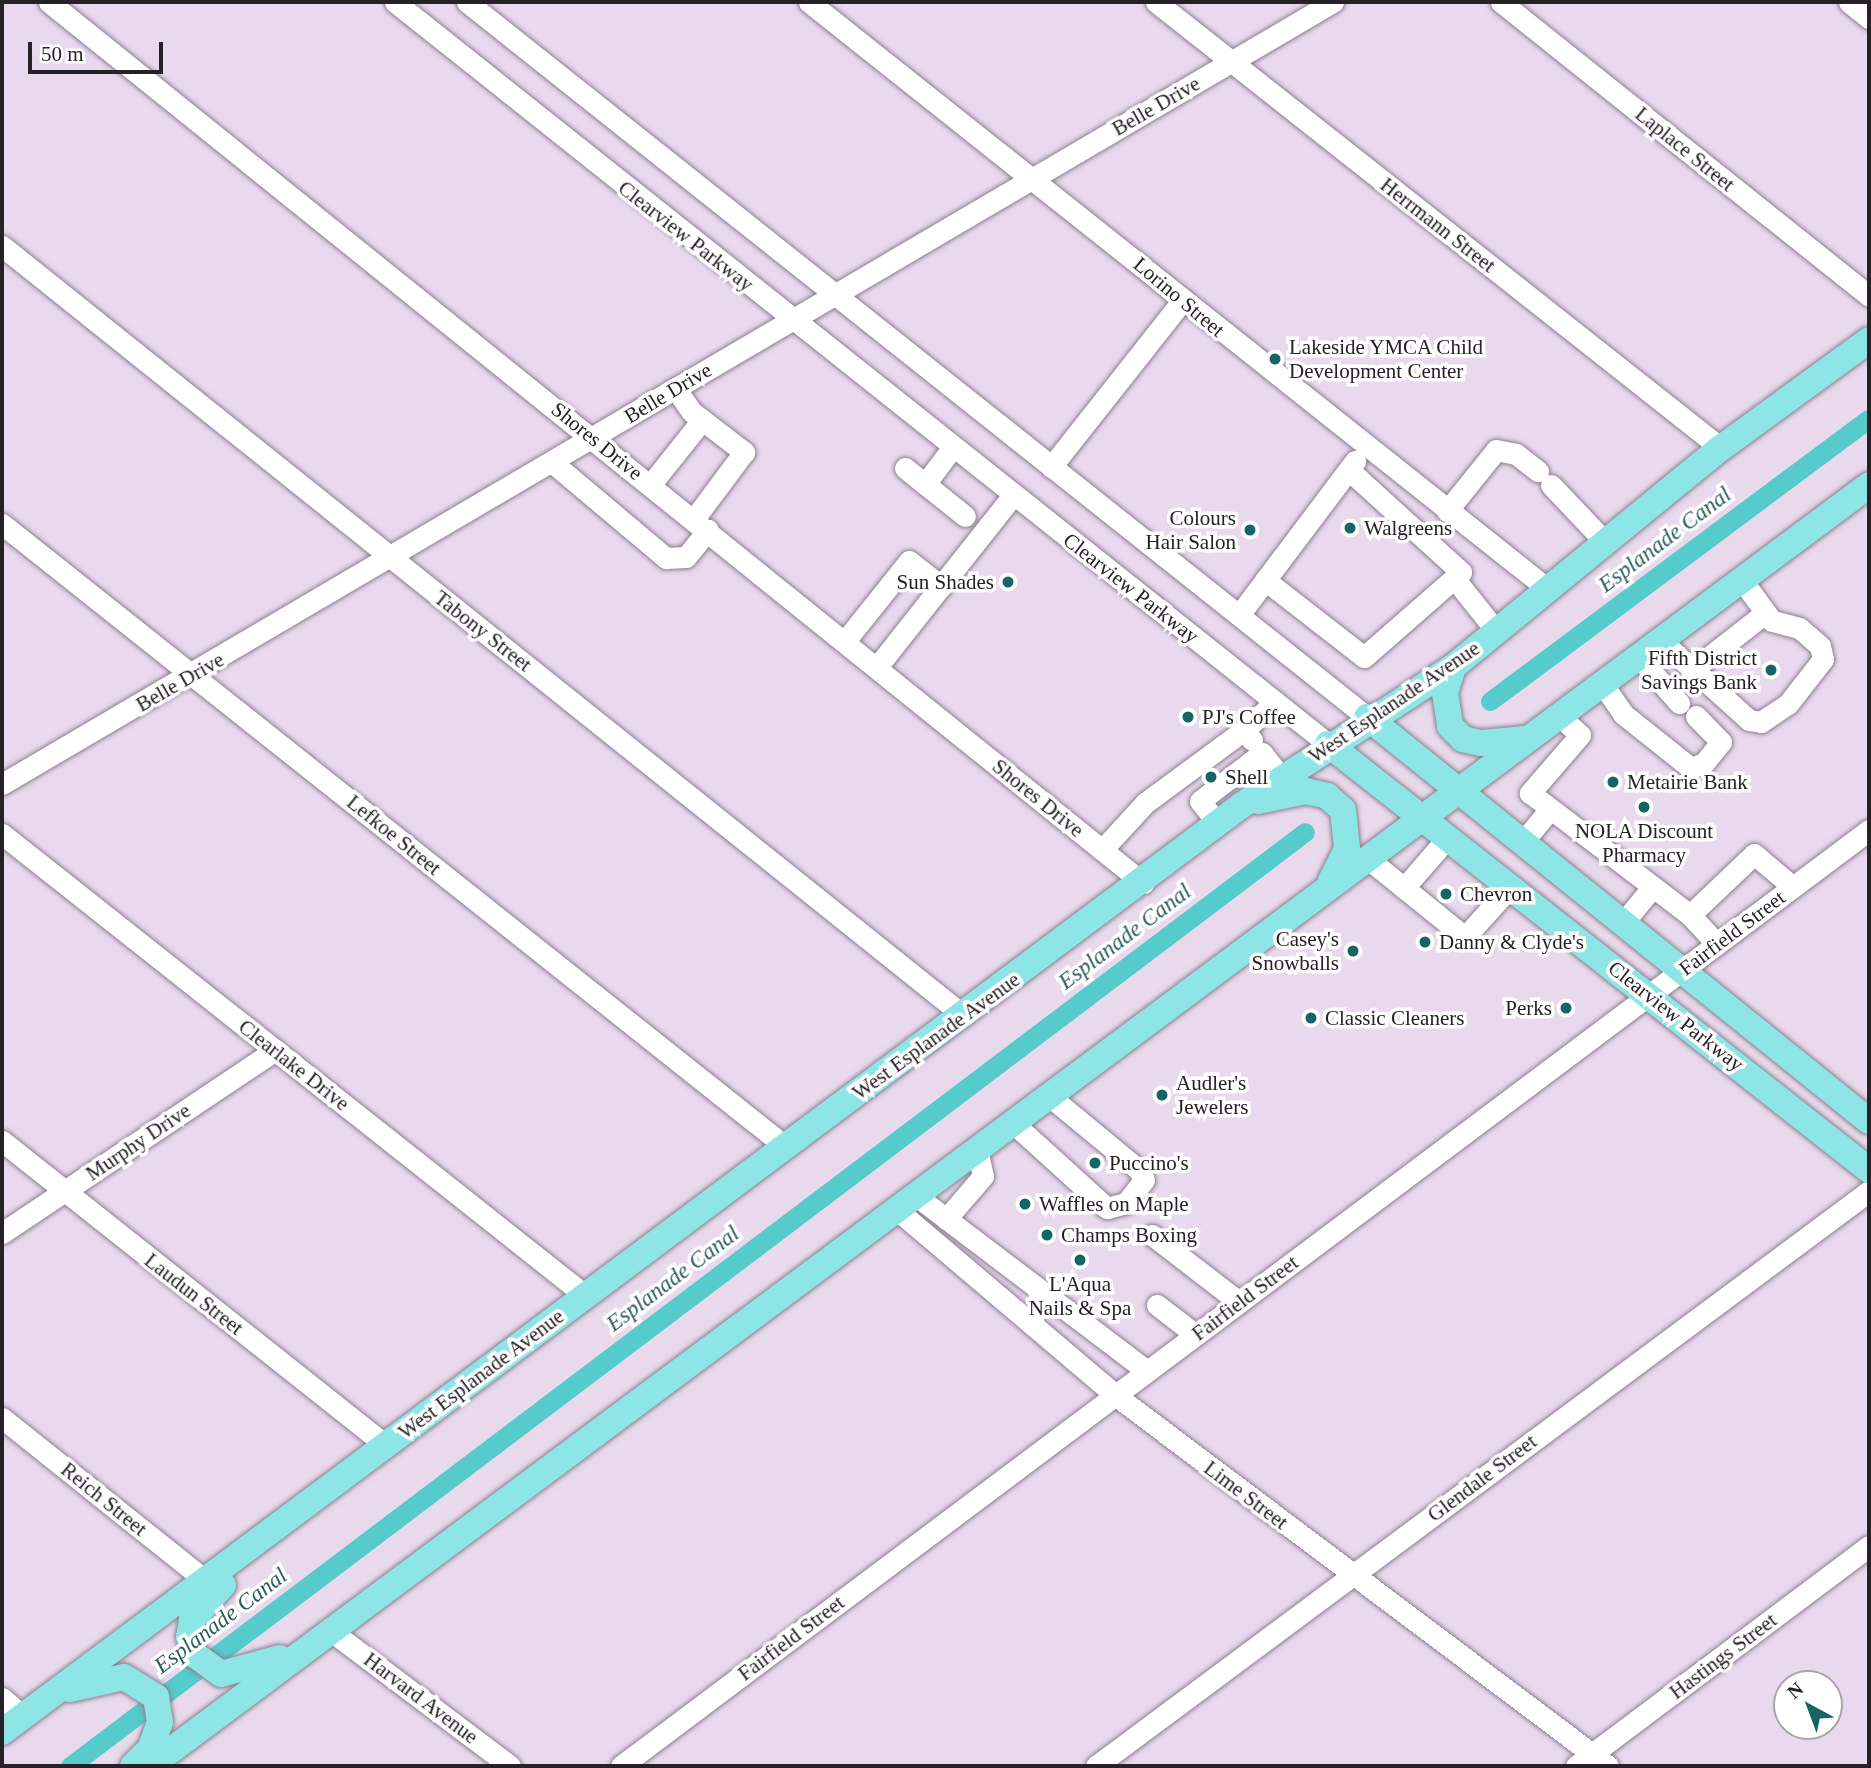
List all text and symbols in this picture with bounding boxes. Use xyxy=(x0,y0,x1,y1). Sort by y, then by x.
scale bar xyxy=(32,28,166,72)
text: 50 m xyxy=(41,42,84,66)
street label: Belle Drive xyxy=(1108,71,1204,141)
street label: Laplace Street xyxy=(1630,101,1740,197)
street label: Herrmann Street xyxy=(1375,172,1501,278)
street label: Clearview Parkway xyxy=(613,175,759,297)
street label: Lorino Street xyxy=(1128,252,1230,342)
place label: Lakeside YMCA Child Development Center xyxy=(1289,334,1485,384)
marker: Lakeside YMCA Child Development Center xyxy=(1267,351,1283,367)
street label: Belle Drive xyxy=(620,357,716,429)
street label: Shores Drive xyxy=(546,397,648,485)
water label: Esplanade Canal xyxy=(1593,481,1737,599)
place label: Colours Hair Salon xyxy=(1146,505,1236,555)
place label: Walgreens xyxy=(1364,515,1452,541)
marker: Walgreens xyxy=(1342,520,1358,536)
marker: Colours Hair Salon xyxy=(1242,522,1258,538)
street label: Clearview Parkway xyxy=(1058,527,1204,649)
place label: Sun Shades xyxy=(897,569,994,595)
marker: Sun Shades xyxy=(1000,574,1016,590)
street label: Tabony Street xyxy=(429,585,537,677)
street label: West Esplanade Avenue xyxy=(1303,635,1485,769)
place label: Fifth District Savings Bank xyxy=(1641,645,1757,695)
street label: Belle Drive xyxy=(132,647,228,717)
marker: Fifth District Savings Bank xyxy=(1763,662,1779,678)
place label: PJ's Coffee xyxy=(1202,704,1296,730)
marker: PJ's Coffee xyxy=(1180,709,1196,725)
street label: Shores Drive xyxy=(987,754,1089,842)
place label: Shell xyxy=(1225,764,1268,790)
marker: Shell xyxy=(1203,769,1219,785)
place label: Metairie Bank xyxy=(1627,769,1748,795)
marker: Metairie Bank xyxy=(1605,774,1621,790)
street label: Lefkoe Street xyxy=(342,789,446,881)
marker: NOLA Discount Pharmacy xyxy=(1636,799,1652,815)
place label: NOLA Discount Pharmacy xyxy=(1574,818,1714,868)
water label: Esplanade Canal xyxy=(1053,878,1197,996)
place label: Chevron xyxy=(1460,881,1532,907)
street label: Fairfield Street xyxy=(1674,885,1790,981)
marker: Chevron xyxy=(1438,886,1454,902)
place label: Casey's Snowballs xyxy=(1251,926,1339,976)
place label: Danny & Clyde's xyxy=(1439,929,1584,955)
marker: Danny & Clyde's xyxy=(1417,934,1433,950)
marker: Casey's Snowballs xyxy=(1345,943,1361,959)
street label: Clearview Parkway xyxy=(1603,955,1749,1077)
street label: West Esplanade Avenue xyxy=(847,966,1025,1106)
place label: Perks xyxy=(1505,995,1552,1021)
marker: Perks xyxy=(1558,1000,1574,1016)
place label: Classic Cleaners xyxy=(1325,1005,1464,1031)
marker: Classic Cleaners xyxy=(1303,1010,1319,1026)
street label: Clearlake Drive xyxy=(234,1014,354,1116)
place label: Audler's Jewelers xyxy=(1176,1070,1248,1120)
marker: Audler's Jewelers xyxy=(1154,1087,1170,1103)
street label: Murphy Drive xyxy=(81,1098,195,1186)
place label: Puccino's xyxy=(1109,1150,1189,1176)
marker: Puccino's xyxy=(1087,1155,1103,1171)
place label: Waffles on Maple xyxy=(1039,1191,1189,1217)
marker: Waffles on Maple xyxy=(1017,1196,1033,1212)
water label: Esplanade Canal xyxy=(601,1220,745,1338)
place label: Champs Boxing xyxy=(1061,1222,1197,1248)
marker: Champs Boxing xyxy=(1039,1227,1055,1243)
street label: Laudun Street xyxy=(140,1248,248,1340)
street label: Fairfield Street xyxy=(1187,1250,1303,1346)
marker: L'Aqua Nails & Spa xyxy=(1072,1252,1088,1268)
place label: L'Aqua Nails & Spa xyxy=(1029,1271,1131,1321)
street label: West Esplanade Avenue xyxy=(393,1303,569,1445)
street label: Glendale Street xyxy=(1422,1429,1542,1527)
street label: Lime Street xyxy=(1199,1455,1293,1535)
street label: Reich Street xyxy=(56,1457,152,1541)
water label: Esplanade Canal xyxy=(149,1562,293,1680)
street label: Fairfield Street xyxy=(733,1590,849,1686)
street label: Hastings Street xyxy=(1664,1608,1782,1704)
street label: Harvard Avenue xyxy=(358,1646,484,1750)
north arrow xyxy=(1773,1670,1843,1740)
text: N xyxy=(1783,1678,1807,1703)

